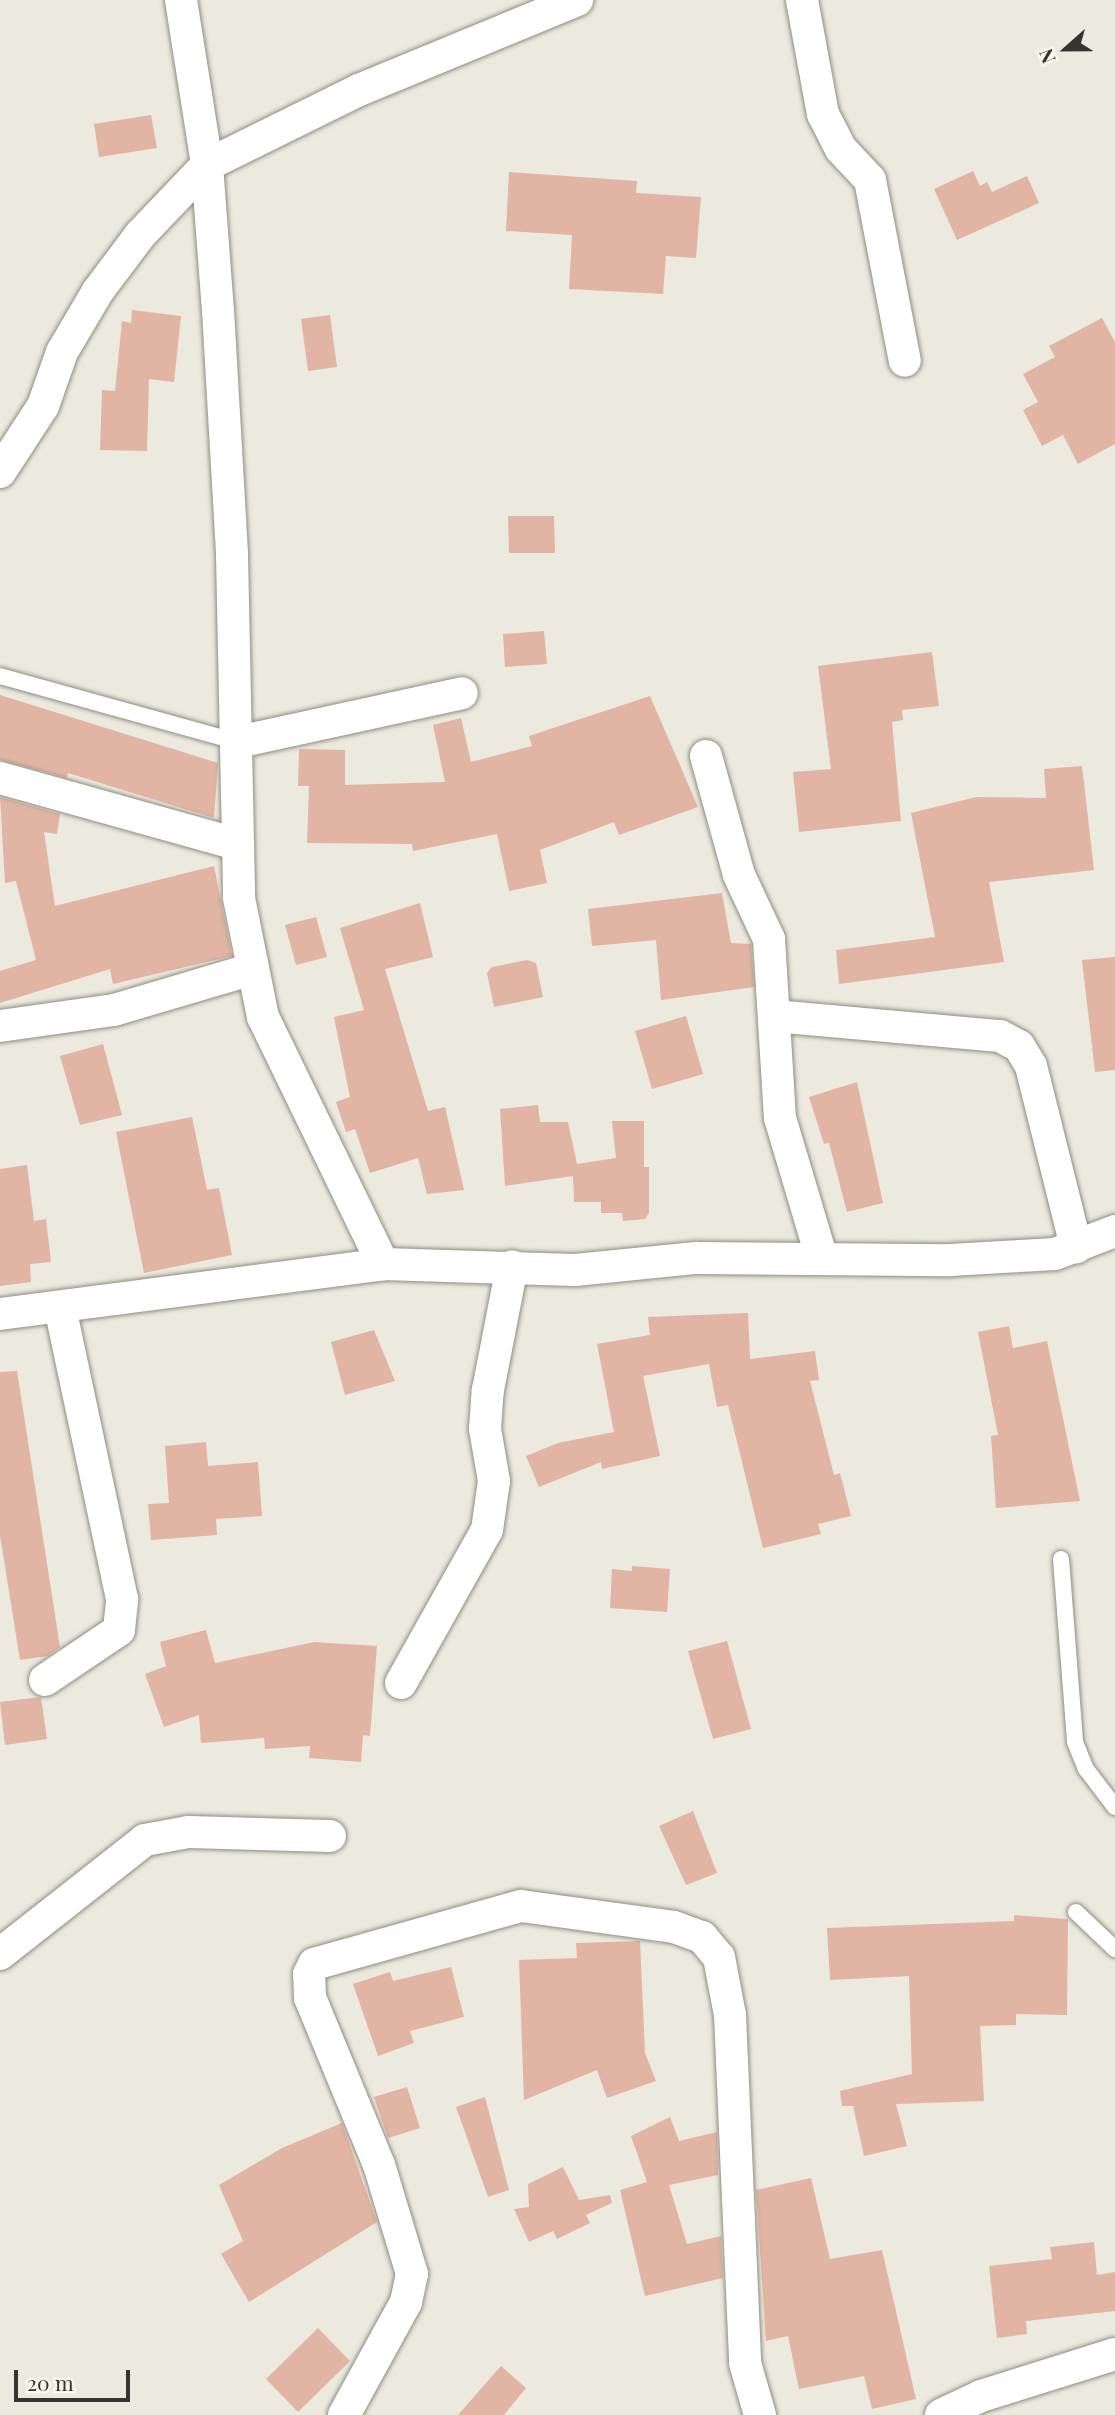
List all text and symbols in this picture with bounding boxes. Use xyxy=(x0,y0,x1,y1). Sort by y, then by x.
north arrow xyxy=(1031,14,1101,84)
text: N xyxy=(1032,45,1061,68)
scale bar xyxy=(18,2356,133,2400)
text: 20 m xyxy=(27,2368,74,2396)

